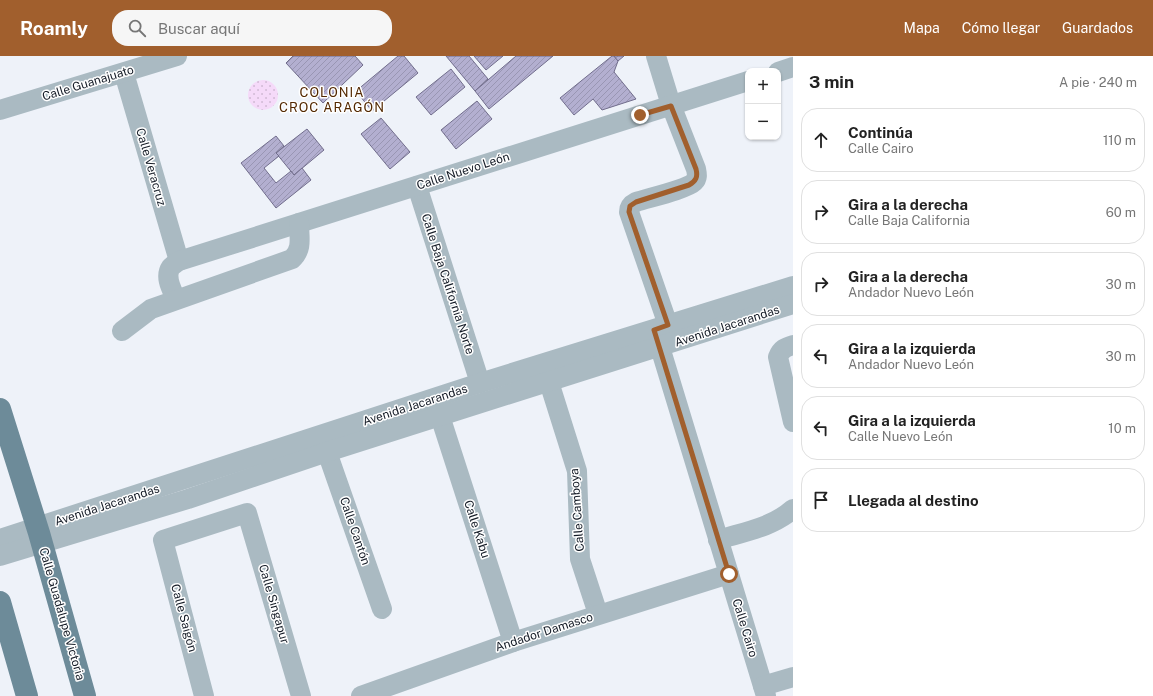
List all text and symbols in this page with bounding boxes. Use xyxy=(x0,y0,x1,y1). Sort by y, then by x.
search box xyxy=(112,10,392,46)
text: Roamly xyxy=(20,17,88,39)
icon: search xyxy=(126,17,148,39)
text: Buscar aquí xyxy=(158,20,240,37)
text: Mapa xyxy=(904,20,940,36)
text: Cómo llegar xyxy=(962,20,1040,36)
text: Guardados xyxy=(1062,20,1133,36)
street label: Calle Guanajuato xyxy=(41,62,136,104)
map controls xyxy=(745,68,781,140)
button: + xyxy=(745,68,781,104)
text: 3 min xyxy=(809,72,854,92)
text: A pie · 240 m xyxy=(1059,75,1137,90)
district label: COLONIA CROC ARAGÓN xyxy=(279,85,385,115)
button: − xyxy=(745,104,781,140)
route end xyxy=(631,106,649,124)
text: Continúa xyxy=(848,124,913,141)
street label: Calle Veracruz xyxy=(133,126,169,208)
icon: ahead xyxy=(810,129,832,151)
text: 110 m xyxy=(1103,133,1136,148)
text: Calle Cairo xyxy=(848,141,914,156)
street label: Calle Nuevo León xyxy=(415,149,511,193)
text: Gira a la derecha xyxy=(848,196,968,213)
icon: right xyxy=(810,201,832,223)
text: 60 m xyxy=(1106,205,1136,220)
street label: Calle Baja California Norte xyxy=(419,212,477,356)
text: Calle Baja California xyxy=(848,213,970,228)
text: Gira a la derecha xyxy=(848,268,968,285)
icon: right xyxy=(810,273,832,295)
text: 30 m xyxy=(1106,277,1136,292)
text: Andador Nuevo León xyxy=(848,285,974,300)
street label: Avenida Jacarandas xyxy=(673,302,781,350)
text: Gira a la izquierda xyxy=(848,340,976,357)
icon: left xyxy=(810,345,832,367)
text: 30 m xyxy=(1106,349,1136,364)
text: Andador Nuevo León xyxy=(848,357,974,372)
street label: Avenida Jacarandas xyxy=(361,381,469,429)
text: Gira a la izquierda xyxy=(848,412,976,429)
icon: left xyxy=(810,417,832,439)
text: 10 m xyxy=(1108,421,1136,436)
text: Calle Nuevo León xyxy=(848,429,953,444)
street label: Calle Camboya xyxy=(567,468,587,552)
street label: Avenida Jacarandas xyxy=(53,481,161,529)
icon: arrive xyxy=(810,489,832,511)
text: Llegada al destino xyxy=(848,492,979,509)
street label: Calle Cantón xyxy=(337,495,373,567)
street label: Calle Kabu xyxy=(461,498,493,560)
street label: Calle Guadalupe Victoria xyxy=(36,546,88,682)
street label: Calle Singapur xyxy=(256,563,292,646)
route start xyxy=(720,565,738,583)
street label: Calle Saigón xyxy=(168,582,200,654)
street label: Calle Cairo xyxy=(729,597,761,659)
street label: Andador Damasco xyxy=(493,610,595,654)

